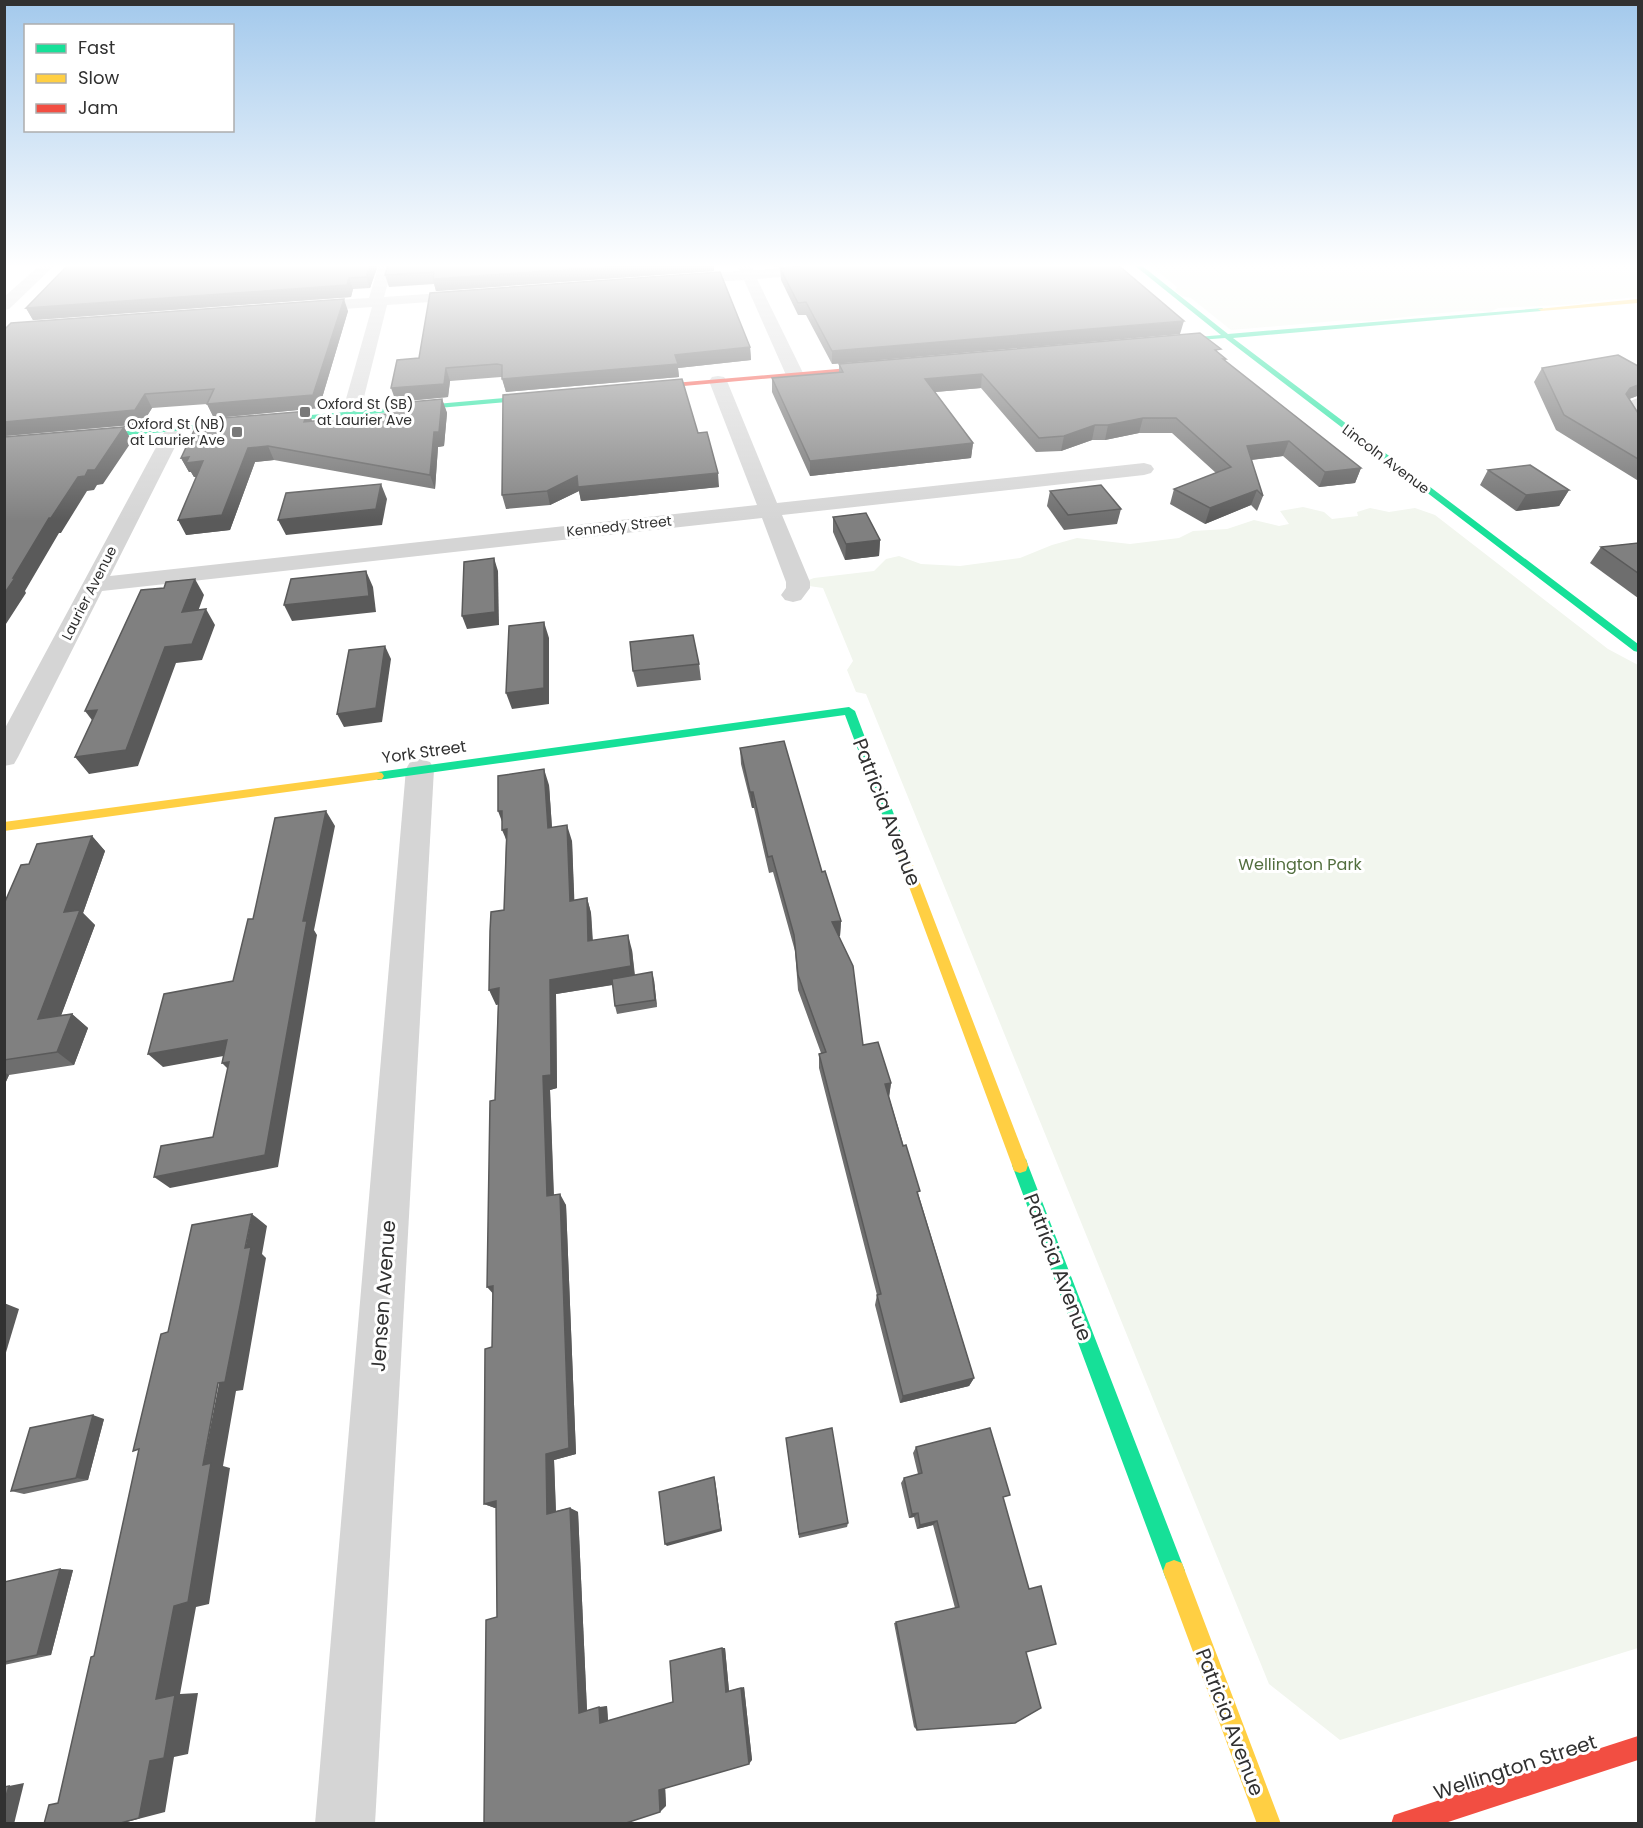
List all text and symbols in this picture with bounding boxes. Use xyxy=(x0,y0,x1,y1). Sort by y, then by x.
legend xyxy=(24,24,234,132)
text: Fast xyxy=(78,35,115,60)
text: Slow xyxy=(78,65,120,90)
text: Jam xyxy=(78,95,118,120)
place label: Oxford St (SB) at Laurier Ave xyxy=(317,394,413,430)
marker: Oxford St (SB) at Laurier Ave xyxy=(298,405,312,419)
place label: Oxford St (NB) at Laurier Ave xyxy=(127,414,225,450)
street label: Lincoln Avenue xyxy=(1338,420,1434,499)
marker: Oxford St (NB) at Laurier Ave xyxy=(230,425,244,439)
street label: Kennedy Street xyxy=(565,511,673,541)
street label: Laurier Avenue xyxy=(57,542,122,644)
street label: Patricia Avenue xyxy=(846,734,928,890)
street label: York Street xyxy=(380,735,468,769)
park label: Wellington Park xyxy=(1238,853,1362,876)
street label: Patricia Avenue xyxy=(1017,1189,1099,1345)
street label: Jensen Avenue xyxy=(364,1219,402,1373)
street label: Patricia Avenue xyxy=(1189,1644,1271,1800)
street label: Wellington Street xyxy=(1430,1727,1600,1807)

